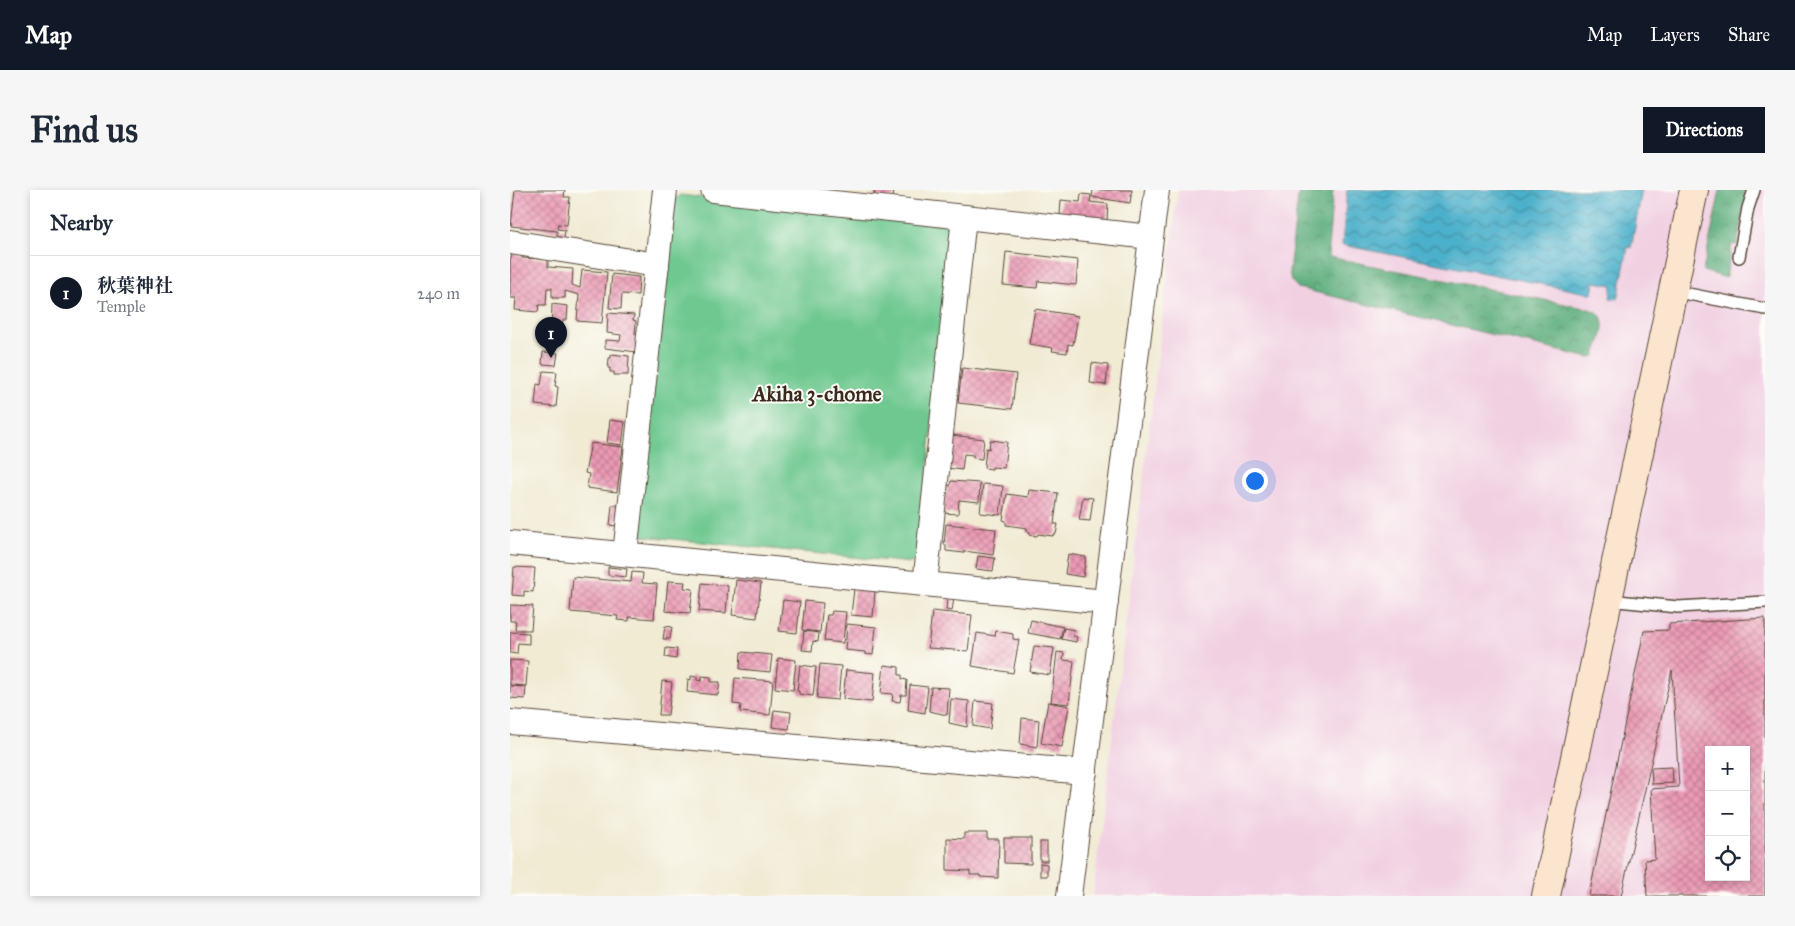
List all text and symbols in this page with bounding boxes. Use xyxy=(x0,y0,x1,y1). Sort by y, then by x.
text: Map xyxy=(25,20,72,50)
text: Map xyxy=(1587,24,1622,46)
text: Layers xyxy=(1650,24,1700,46)
text: Share xyxy=(1728,24,1770,46)
button: Directions xyxy=(1643,107,1765,153)
text: Find us xyxy=(30,109,138,152)
text: Nearby xyxy=(50,210,113,236)
text: 秋葉神社 xyxy=(97,274,173,297)
text: 1 xyxy=(63,284,69,303)
text: 240 m xyxy=(417,284,460,303)
text: Temple xyxy=(97,297,146,316)
pin: 1 xyxy=(535,317,567,358)
district label: Akiha 3-chome xyxy=(750,381,882,407)
your location xyxy=(1242,468,1268,494)
map controls xyxy=(1705,746,1750,881)
button: + xyxy=(1705,746,1750,791)
button: − xyxy=(1705,791,1750,836)
button: locate xyxy=(1705,836,1750,881)

